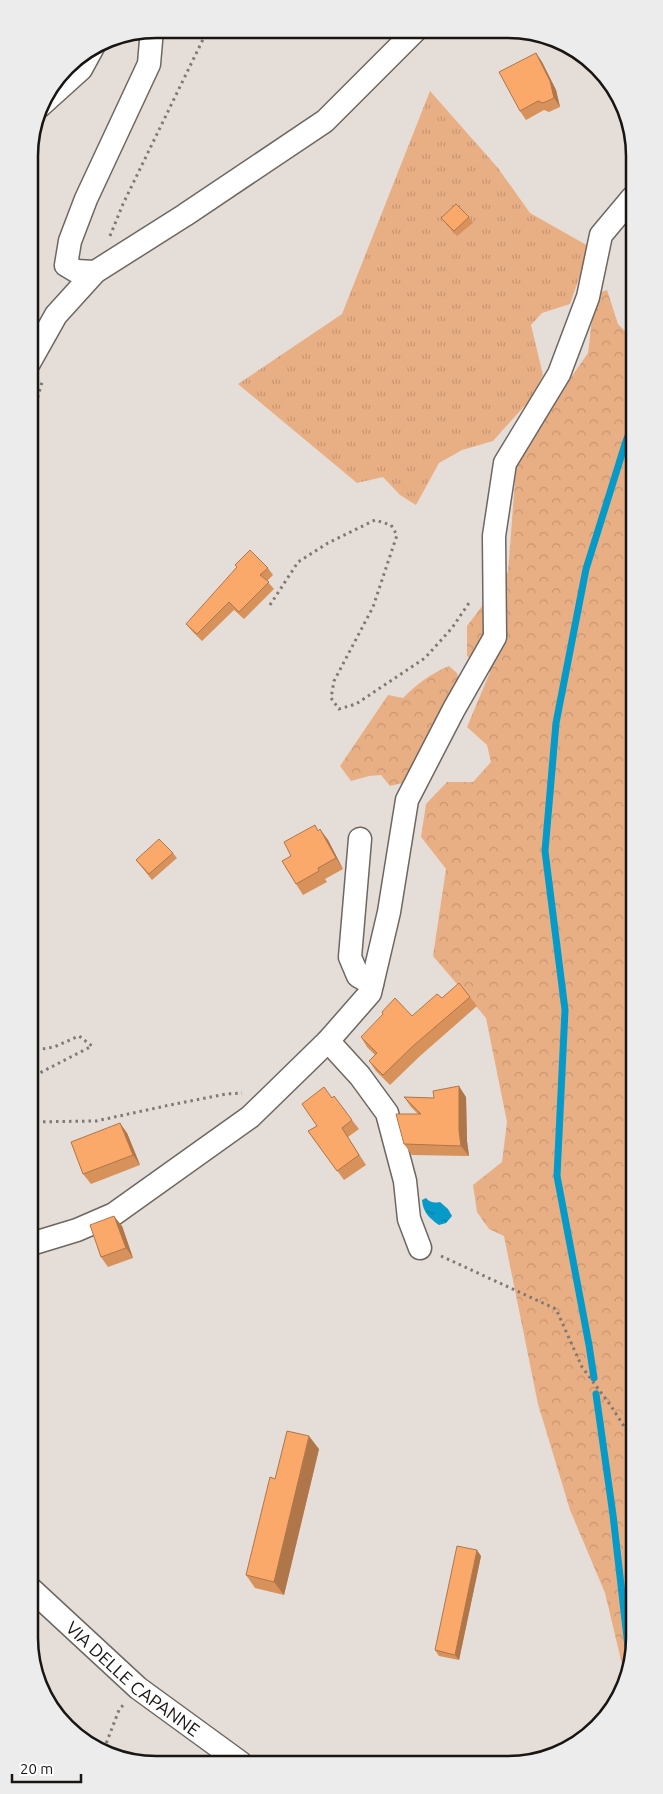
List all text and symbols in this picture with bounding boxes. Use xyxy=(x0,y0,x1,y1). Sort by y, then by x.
street label: VIA DELLE CAPANNE xyxy=(62,1617,204,1740)
scale bar xyxy=(12,1752,81,1784)
text: 20 m xyxy=(20,1760,53,1777)

